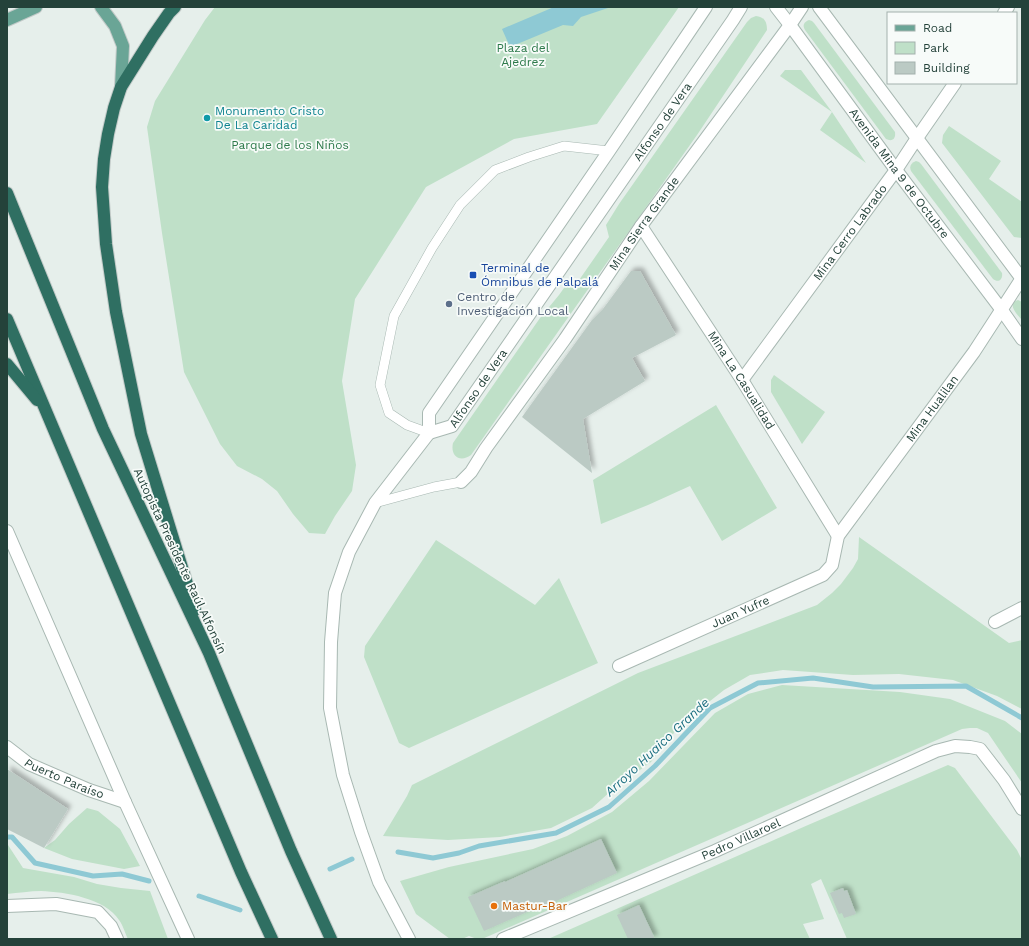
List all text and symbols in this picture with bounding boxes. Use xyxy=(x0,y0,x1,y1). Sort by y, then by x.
legend xyxy=(887,12,1017,84)
text: Road xyxy=(923,21,952,35)
park label: Plaza del Ajedrez xyxy=(497,41,550,69)
text: Park xyxy=(923,41,949,55)
text: Building xyxy=(923,61,970,75)
street label: Alfonso de Vera xyxy=(631,80,695,164)
place label: Monumento Cristo De La Caridad xyxy=(215,104,324,132)
street label: Avenida Mina 9 de Octubre xyxy=(846,106,952,241)
marker: Monumento Cristo De La Caridad xyxy=(202,113,212,123)
park label: Parque de los Niños xyxy=(231,138,349,152)
street label: Mina Sierra Grande xyxy=(606,174,682,273)
street label: Mina Cerro Labrado xyxy=(810,182,890,283)
place label: Terminal de Ómnibus de Palpalá xyxy=(481,261,599,289)
marker: Terminal de Ómnibus de Palpalá xyxy=(468,270,478,280)
place label: Centro de Investigación Local xyxy=(457,290,569,318)
marker: Centro de Investigación Local xyxy=(444,299,454,309)
street label: Mina La Casualidad xyxy=(705,329,778,432)
street label: Alfonso de Vera xyxy=(446,346,510,430)
street label: Mina Hualilan xyxy=(903,372,961,445)
street label: Autopista Presidente Raúl Alfonsín xyxy=(131,466,229,656)
street label: Juan Yufre xyxy=(709,593,772,631)
water label: Arroyo Huaico Grande xyxy=(601,695,712,800)
street label: Puerto Paraíso xyxy=(21,756,106,801)
street label: Pedro Villaroel xyxy=(699,815,783,863)
place label: Mastur-Bar xyxy=(502,899,567,913)
marker: Mastur-Bar xyxy=(489,901,499,911)

